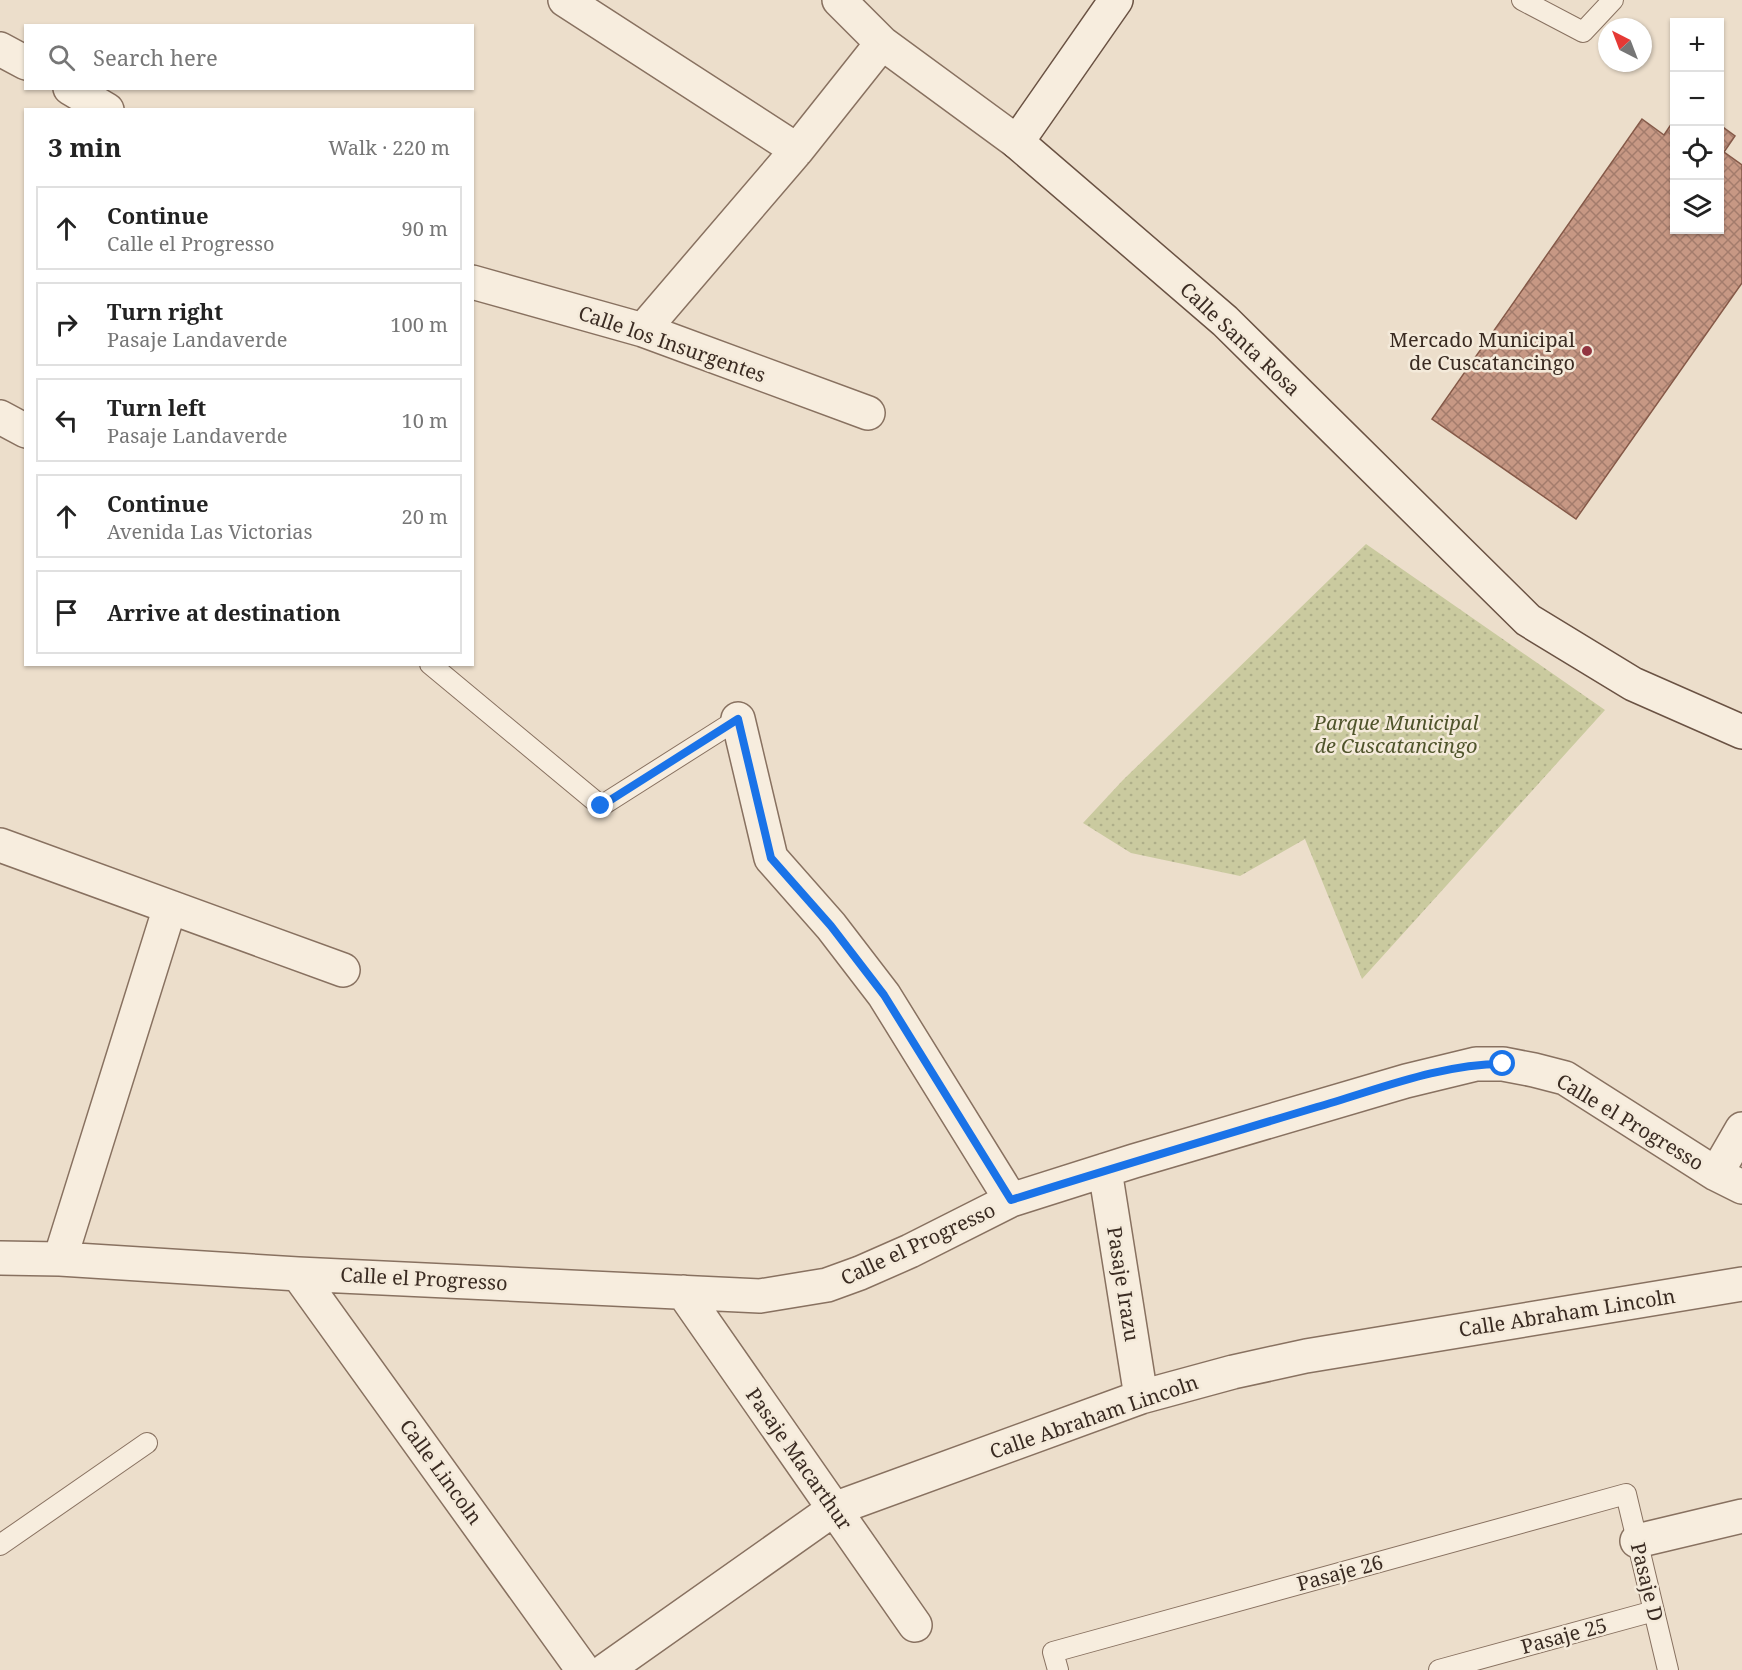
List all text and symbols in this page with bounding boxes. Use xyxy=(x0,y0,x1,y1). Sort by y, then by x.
north arrow xyxy=(1598,18,1652,72)
map controls xyxy=(1670,18,1724,234)
button: + xyxy=(1670,18,1724,72)
search box xyxy=(24,24,474,90)
icon: search xyxy=(45,41,78,74)
text: Search here xyxy=(93,42,218,72)
button: − xyxy=(1670,72,1724,126)
button: locate xyxy=(1670,126,1724,180)
text: 3 min xyxy=(48,129,122,165)
text: Walk · 220 m xyxy=(328,134,450,161)
button: layers xyxy=(1670,180,1724,234)
text: Continue xyxy=(107,200,209,230)
icon: ahead xyxy=(50,212,83,245)
text: 90 m xyxy=(402,215,448,242)
text: Calle el Progresso xyxy=(107,230,274,257)
street label: Calle Santa Rosa xyxy=(1174,276,1306,401)
text: Turn right xyxy=(107,296,223,326)
street label: Calle los Insurgentes xyxy=(575,299,769,388)
icon: right xyxy=(50,308,83,341)
text: 100 m xyxy=(390,311,448,338)
text: Pasaje Landaverde xyxy=(107,326,287,353)
place label: Mercado Municipal de Cuscatancingo xyxy=(1389,326,1575,376)
marker: Mercado Municipal de Cuscatancingo xyxy=(1580,344,1594,358)
text: Turn left xyxy=(107,392,206,422)
icon: left xyxy=(50,404,83,437)
text: 10 m xyxy=(402,407,448,434)
text: Pasaje Landaverde xyxy=(107,422,287,449)
text: Continue xyxy=(107,488,209,518)
icon: ahead xyxy=(50,500,83,533)
text: 20 m xyxy=(402,503,448,530)
text: Avenida Las Victorias xyxy=(107,518,313,545)
icon: arrive xyxy=(50,596,83,629)
text: Arrive at destination xyxy=(107,597,341,627)
park label: Parque Municipal de Cuscatancingo xyxy=(1313,709,1479,759)
route end xyxy=(587,792,613,818)
route start xyxy=(1489,1050,1515,1076)
street label: Calle el Progresso xyxy=(1552,1067,1709,1176)
street label: Calle el Progresso xyxy=(836,1196,999,1291)
street label: Pasaje Irazu xyxy=(1101,1224,1146,1344)
street label: Calle el Progresso xyxy=(340,1261,508,1296)
street label: Calle Abraham Lincoln xyxy=(1457,1282,1677,1343)
street label: Calle Abraham Lincoln xyxy=(986,1368,1202,1465)
street label: Pasaje Macarthur xyxy=(740,1382,859,1536)
street label: Calle Lincoln xyxy=(394,1414,489,1530)
street label: Pasaje D xyxy=(1625,1540,1670,1624)
street label: Pasaje 26 xyxy=(1294,1548,1386,1597)
street label: Pasaje 25 xyxy=(1518,1611,1610,1660)

